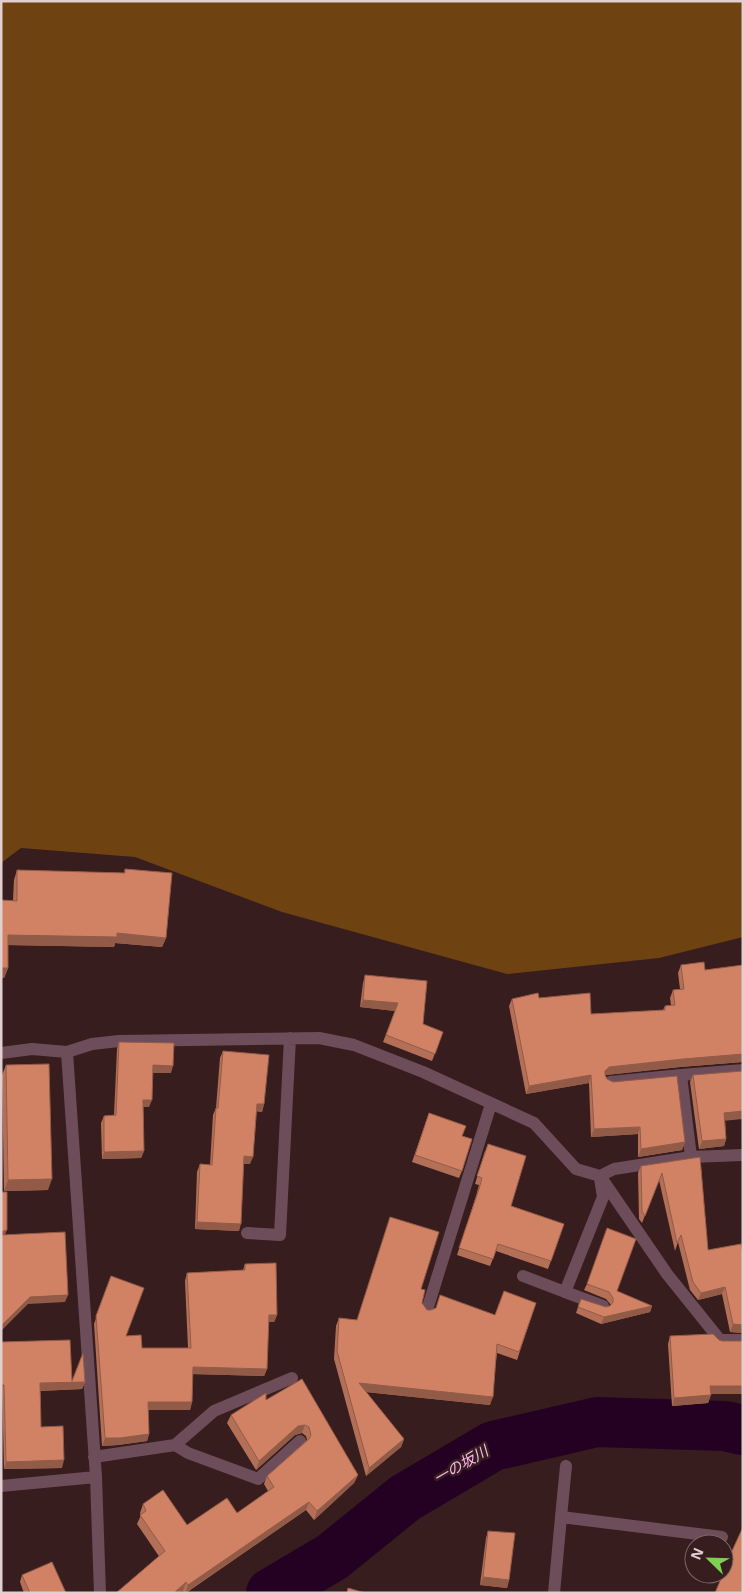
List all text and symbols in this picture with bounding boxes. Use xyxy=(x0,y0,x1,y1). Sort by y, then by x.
water label: 一の坂川 xyxy=(430,1439,493,1488)
north arrow xyxy=(684,1534,734,1584)
text: N xyxy=(686,1545,708,1563)

